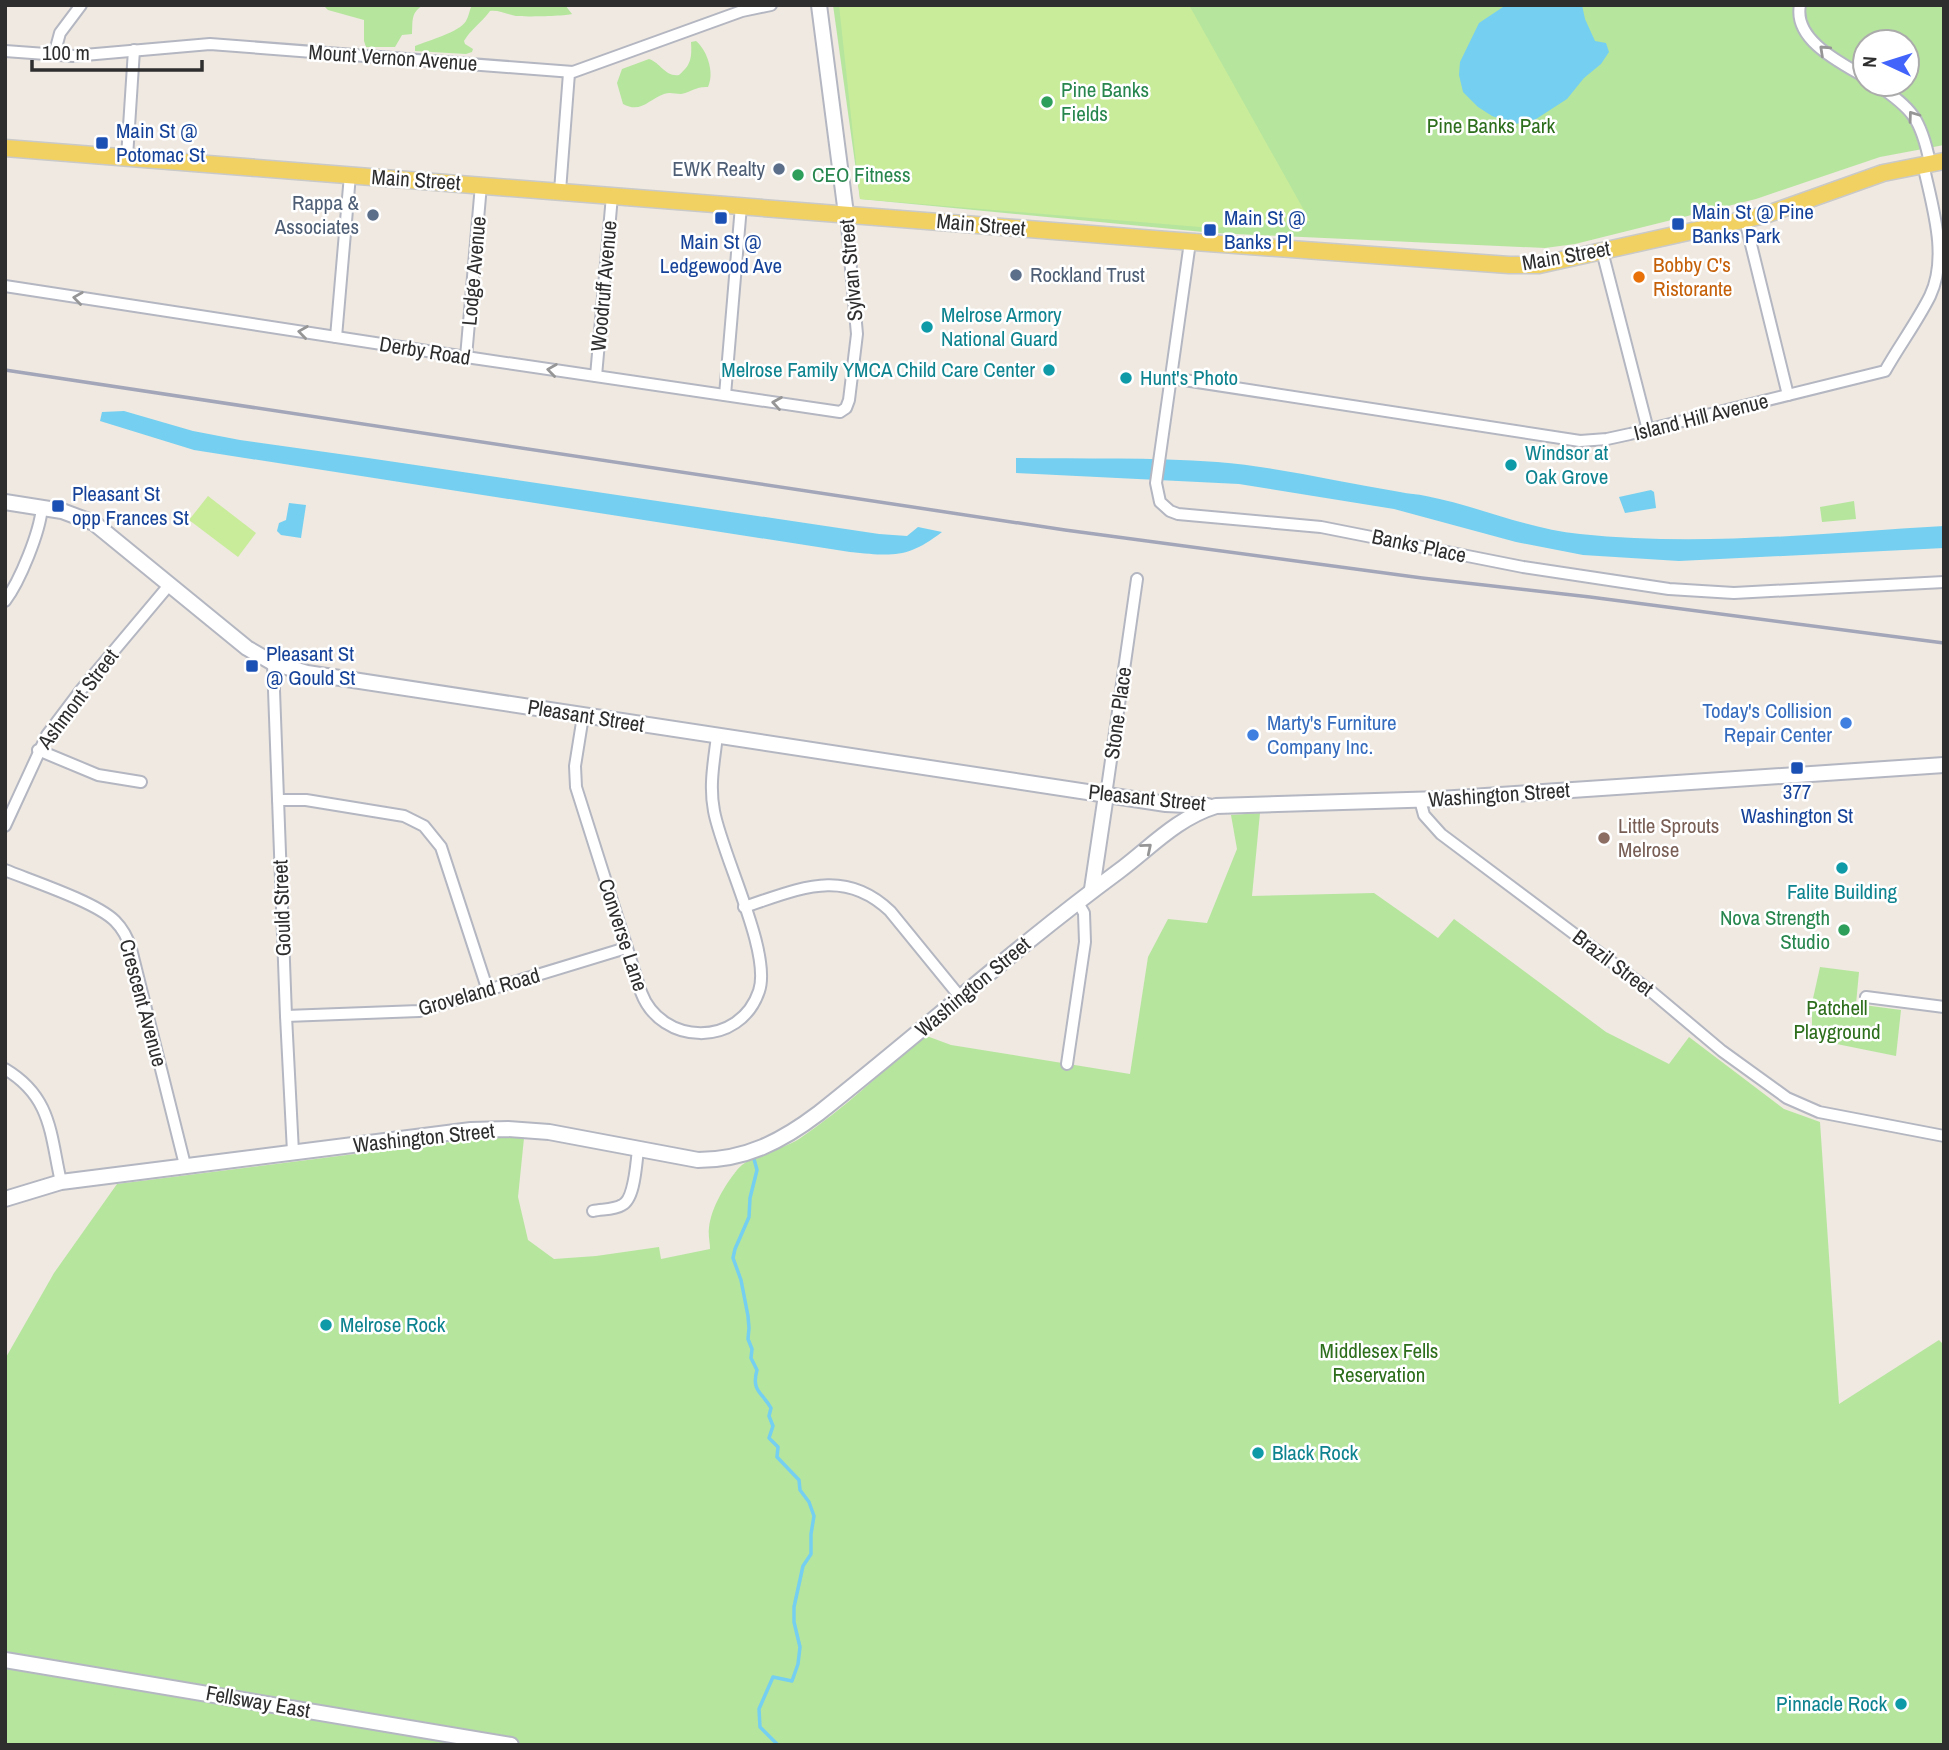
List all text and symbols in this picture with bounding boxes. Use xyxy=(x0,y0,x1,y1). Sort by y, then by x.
scale bar xyxy=(32,28,201,72)
north arrow xyxy=(1851,28,1921,98)
street label: Mount Vernon Avenue xyxy=(308,37,478,78)
text: 100 m xyxy=(42,38,90,67)
one-way arrow xyxy=(1819,46,1832,59)
text: N xyxy=(1856,55,1882,68)
place label: Pine Banks Fields xyxy=(1061,75,1149,128)
marker: Pine Banks Fields xyxy=(1039,94,1055,110)
park label: Pine Banks Park xyxy=(1427,111,1556,140)
one-way arrow xyxy=(1909,112,1921,124)
place label: Main St @ Potomac St xyxy=(116,116,205,169)
marker: Main St @ Potomac St xyxy=(94,135,110,151)
place label: EWK Realty xyxy=(672,154,765,183)
place label: CEO Fitness xyxy=(812,160,911,189)
marker: EWK Realty xyxy=(771,161,787,177)
street label: Main Street xyxy=(371,162,462,197)
marker: CEO Fitness xyxy=(790,167,806,183)
place label: Rappa & Associates xyxy=(274,188,360,241)
place label: Main St @ Pine Banks Park xyxy=(1692,197,1814,250)
place label: Main St @ Banks Pl xyxy=(1224,203,1306,256)
street label: Main Street xyxy=(935,206,1027,243)
marker: Rappa & Associates xyxy=(365,207,381,223)
marker: Main St @ Ledgewood Ave xyxy=(713,210,729,226)
street label: Lodge Avenue xyxy=(454,215,493,327)
marker: Main St @ Pine Banks Park xyxy=(1670,216,1686,232)
street label: Sylvan Street xyxy=(832,218,869,322)
street label: Woodruff Avenue xyxy=(583,219,624,353)
marker: Main St @ Banks Pl xyxy=(1202,222,1218,238)
place label: Main St @ Ledgewood Ave xyxy=(660,227,782,280)
street label: Main Street xyxy=(1520,233,1612,278)
place label: Bobby C's Ristorante xyxy=(1653,250,1732,303)
place label: Rockland Trust xyxy=(1030,260,1145,289)
marker: Rockland Trust xyxy=(1008,267,1024,283)
marker: Bobby C's Ristorante xyxy=(1631,269,1647,285)
one-way arrow xyxy=(72,291,84,306)
place label: Melrose Armory National Guard xyxy=(941,300,1062,353)
marker: Melrose Armory National Guard xyxy=(919,319,935,335)
one-way arrow xyxy=(297,325,309,340)
street label: Derby Road xyxy=(377,329,473,372)
place label: Melrose Family YMCA Child Care Center xyxy=(721,355,1035,384)
marker: Melrose Family YMCA Child Care Center xyxy=(1041,362,1057,378)
one-way arrow xyxy=(546,363,558,378)
place label: Hunt's Photo xyxy=(1140,363,1238,392)
marker: Hunt's Photo xyxy=(1118,370,1134,386)
street label: Island Hill Avenue xyxy=(1631,386,1771,447)
one-way arrow xyxy=(771,396,783,411)
place label: Windsor at Oak Grove xyxy=(1525,438,1608,491)
marker: Windsor at Oak Grove xyxy=(1503,457,1519,473)
place label: Pleasant St opp Frances St xyxy=(72,479,189,532)
marker: Pleasant St opp Frances St xyxy=(50,498,66,514)
street label: Banks Place xyxy=(1369,521,1469,570)
place label: Pleasant St @ Gould St xyxy=(266,639,355,692)
street label: Ashmont Street xyxy=(30,642,125,756)
marker: Pleasant St @ Gould St xyxy=(244,658,260,674)
street label: Stone Place xyxy=(1097,665,1138,761)
street label: Pleasant Street xyxy=(526,692,647,739)
place label: Today's Collision Repair Center xyxy=(1702,696,1832,749)
place label: Marty's Furniture Company Inc. xyxy=(1267,708,1397,761)
marker: Today's Collision Repair Center xyxy=(1838,715,1854,731)
marker: Marty's Furniture Company Inc. xyxy=(1245,727,1261,743)
marker: 377 Washington St xyxy=(1789,760,1805,776)
street label: Washington Street xyxy=(1427,775,1571,814)
street label: Pleasant Street xyxy=(1087,777,1207,818)
place label: 377 Washington St xyxy=(1741,777,1853,830)
place label: Little Sprouts Melrose xyxy=(1618,811,1719,864)
marker: Little Sprouts Melrose xyxy=(1596,830,1612,846)
one-way arrow xyxy=(1139,844,1152,856)
street label: Gould Street xyxy=(265,859,298,957)
marker: Falite Building xyxy=(1834,860,1850,876)
street label: Converse Lane xyxy=(592,875,655,995)
place label: Falite Building xyxy=(1787,877,1898,906)
place label: Nova Strength Studio xyxy=(1720,903,1830,956)
marker: Nova Strength Studio xyxy=(1836,922,1852,938)
street label: Brazil Street xyxy=(1567,923,1660,1003)
street label: Washington Street xyxy=(909,930,1037,1043)
street label: Crescent Avenue xyxy=(113,936,174,1070)
street label: Groveland Road xyxy=(415,960,543,1023)
park label: Patchell Playground xyxy=(1793,993,1881,1046)
street label: Washington Street xyxy=(352,1116,496,1159)
place label: Melrose Rock xyxy=(340,1310,446,1339)
marker: Melrose Rock xyxy=(318,1317,334,1333)
park label: Middlesex Fells Reservation xyxy=(1320,1336,1438,1389)
place label: Black Rock xyxy=(1272,1438,1359,1467)
marker: Black Rock xyxy=(1250,1445,1266,1461)
street label: Fellsway East xyxy=(204,1678,313,1725)
place label: Pinnacle Rock xyxy=(1776,1689,1887,1718)
marker: Pinnacle Rock xyxy=(1893,1696,1909,1712)

